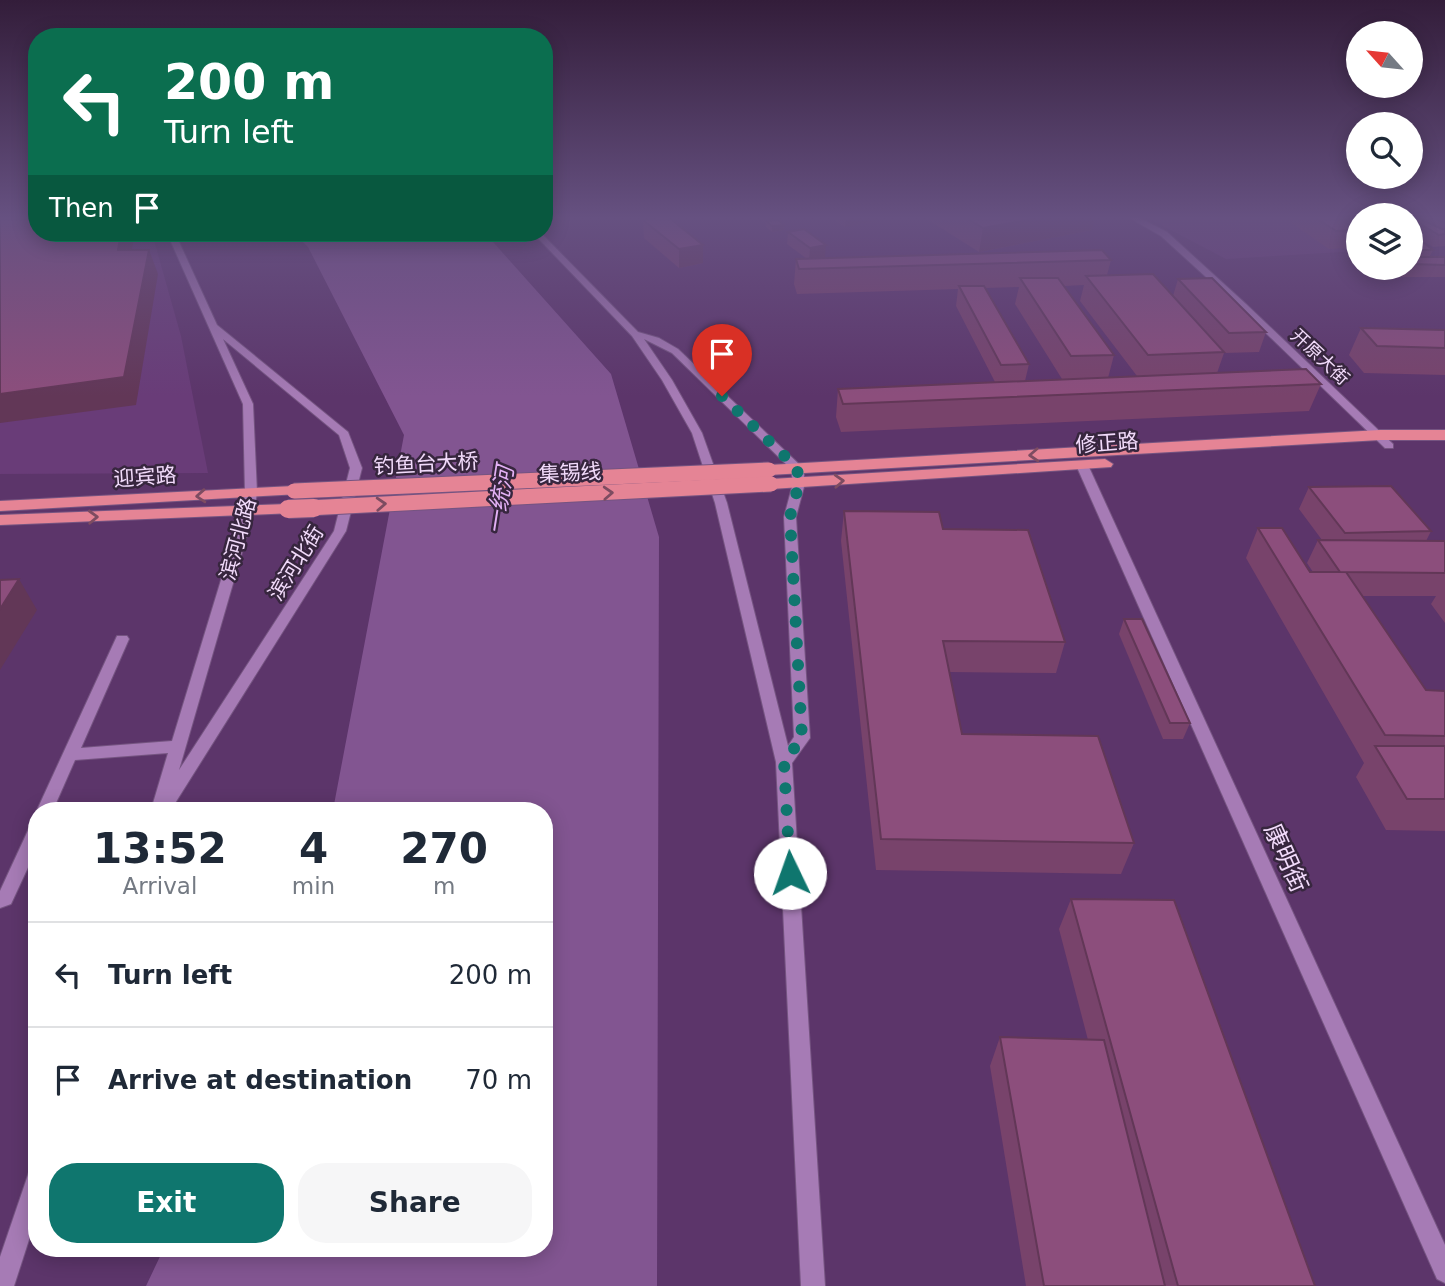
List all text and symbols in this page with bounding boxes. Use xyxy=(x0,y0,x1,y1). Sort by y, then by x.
north arrow xyxy=(1346,21,1423,98)
map controls xyxy=(1346,21,1423,280)
text: 200 m xyxy=(164,54,334,111)
icon: left xyxy=(49,56,140,147)
button: search xyxy=(1346,112,1423,189)
text: Turn left xyxy=(164,113,294,151)
icon: arrive xyxy=(128,189,166,227)
text: Then xyxy=(49,193,114,223)
button: layers xyxy=(1346,203,1423,280)
pin xyxy=(692,324,752,396)
street label: 开原大街 xyxy=(1287,324,1354,389)
icon: arrive xyxy=(703,335,741,373)
street label: 修正路 xyxy=(1075,429,1139,457)
one-way arrow xyxy=(1029,447,1040,462)
street label: 钓鱼台大桥 xyxy=(373,449,479,479)
street label: 集锡线 xyxy=(538,459,602,487)
water label: 一统河 xyxy=(482,460,519,536)
street label: 迎宾路 xyxy=(113,463,177,491)
one-way arrow xyxy=(834,474,845,489)
one-way arrow xyxy=(603,485,614,500)
one-way arrow xyxy=(195,488,206,503)
street label: 滨河北路 xyxy=(216,495,260,583)
one-way arrow xyxy=(375,497,386,512)
one-way arrow xyxy=(87,509,98,524)
street label: 滨河北街 xyxy=(264,521,328,605)
street label: 康明街 xyxy=(1259,819,1313,897)
text: 13:52 xyxy=(93,824,227,873)
text: 4 xyxy=(299,824,328,873)
text: 270 xyxy=(400,824,488,873)
position arrow xyxy=(753,836,827,910)
text: Arrival xyxy=(123,873,197,899)
text: min xyxy=(292,873,335,899)
text: m xyxy=(433,873,455,899)
icon: left xyxy=(49,956,87,994)
text: Turn left xyxy=(108,960,232,990)
text: 200 m xyxy=(449,960,532,990)
icon: arrive xyxy=(49,1061,87,1099)
text: Arrive at destination xyxy=(108,1065,412,1095)
text: 70 m xyxy=(465,1065,532,1095)
button: Exit xyxy=(49,1163,284,1243)
button: Share xyxy=(298,1163,532,1243)

